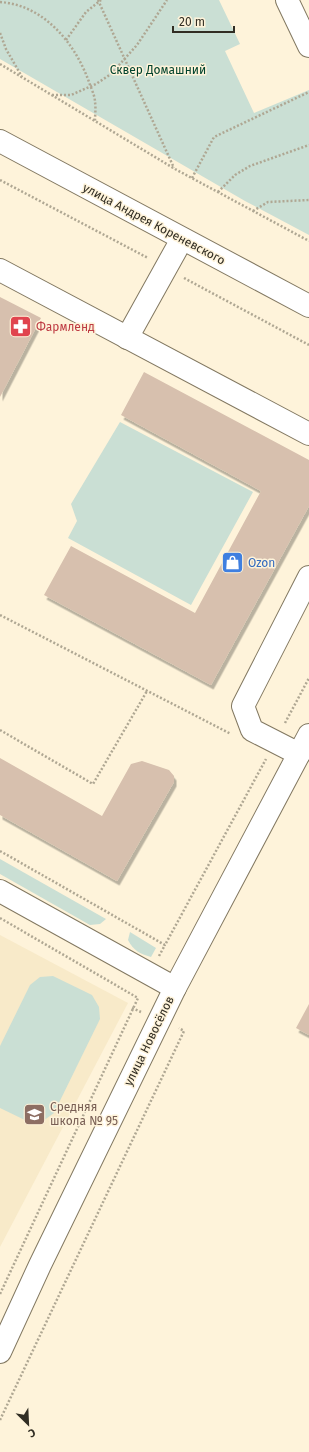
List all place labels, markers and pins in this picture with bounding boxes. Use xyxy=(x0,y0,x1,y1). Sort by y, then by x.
pharmacy icon: Фармленд xyxy=(7,314,33,340)
place label: Фармленд xyxy=(36,320,95,334)
shop icon: Ozon xyxy=(220,550,246,576)
place label: Ozon xyxy=(248,556,275,570)
place label: Средняя школа № 95 xyxy=(50,1100,118,1128)
school or university icon: Средняя школа № 95 xyxy=(22,1101,48,1127)

